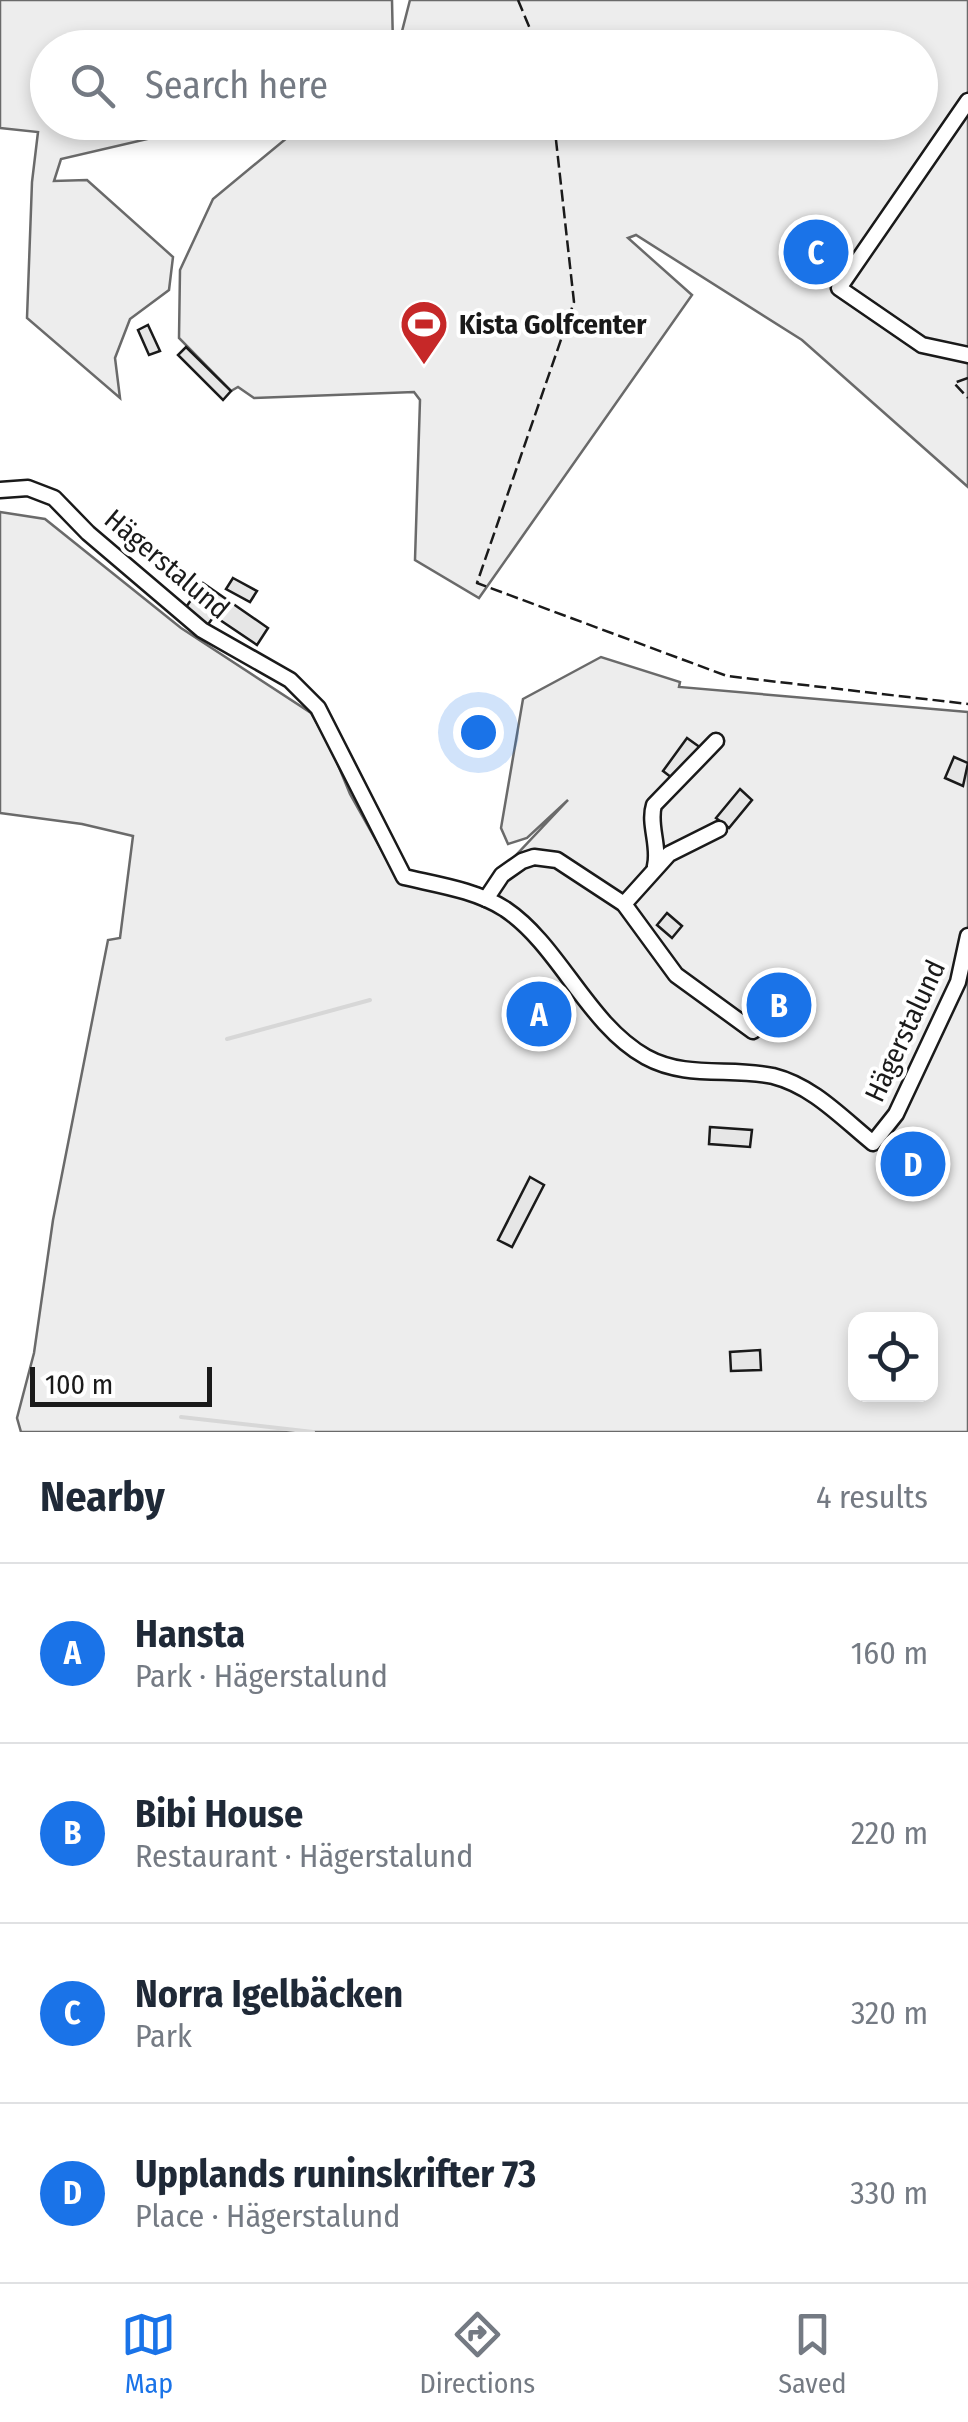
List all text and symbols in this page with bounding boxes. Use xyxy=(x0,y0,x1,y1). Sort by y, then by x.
search box xyxy=(30,30,938,140)
icon: search xyxy=(65,58,120,113)
text: Search here xyxy=(145,62,328,108)
pin: C xyxy=(784,214,848,290)
sports icon: Kista Golfcenter xyxy=(398,298,450,366)
place label: Kista Golfcenter xyxy=(459,308,647,341)
street label: Hägerstalund xyxy=(98,502,236,626)
your location xyxy=(453,707,504,758)
street label: Hägerstalund xyxy=(858,955,952,1107)
pin: B xyxy=(746,968,812,1042)
pin: A xyxy=(506,976,572,1052)
pin: D xyxy=(880,1126,946,1202)
map controls xyxy=(848,1312,938,1402)
button: locate xyxy=(848,1312,938,1402)
scale bar xyxy=(30,1362,212,1406)
text: 100 m xyxy=(45,1368,113,1401)
text: Nearby xyxy=(40,1472,165,1522)
text: 4 results xyxy=(816,1478,928,1516)
text: Hansta xyxy=(135,1611,245,1657)
text: A xyxy=(64,1634,81,1672)
text: 160 m xyxy=(851,1634,928,1672)
text: Park · Hägerstalund xyxy=(135,1657,388,1695)
text: Bibi House xyxy=(135,1791,303,1837)
text: B xyxy=(64,1814,81,1852)
text: 220 m xyxy=(851,1814,928,1852)
text: Restaurant · Hägerstalund xyxy=(135,1837,473,1875)
text: Norra Igelbäcken xyxy=(135,1971,403,2017)
text: C xyxy=(64,1994,81,2032)
text: 320 m xyxy=(851,1994,928,2032)
text: Park xyxy=(135,2017,192,2055)
text: Upplands runinskrifter 73 xyxy=(135,2151,536,2197)
text: D xyxy=(63,2174,82,2212)
text: 330 m xyxy=(850,2174,928,2212)
text: Place · Hägerstalund xyxy=(135,2197,400,2235)
tab: Map xyxy=(121,2307,176,2400)
tab: Directions xyxy=(419,2307,535,2400)
tab: Saved xyxy=(778,2307,847,2400)

